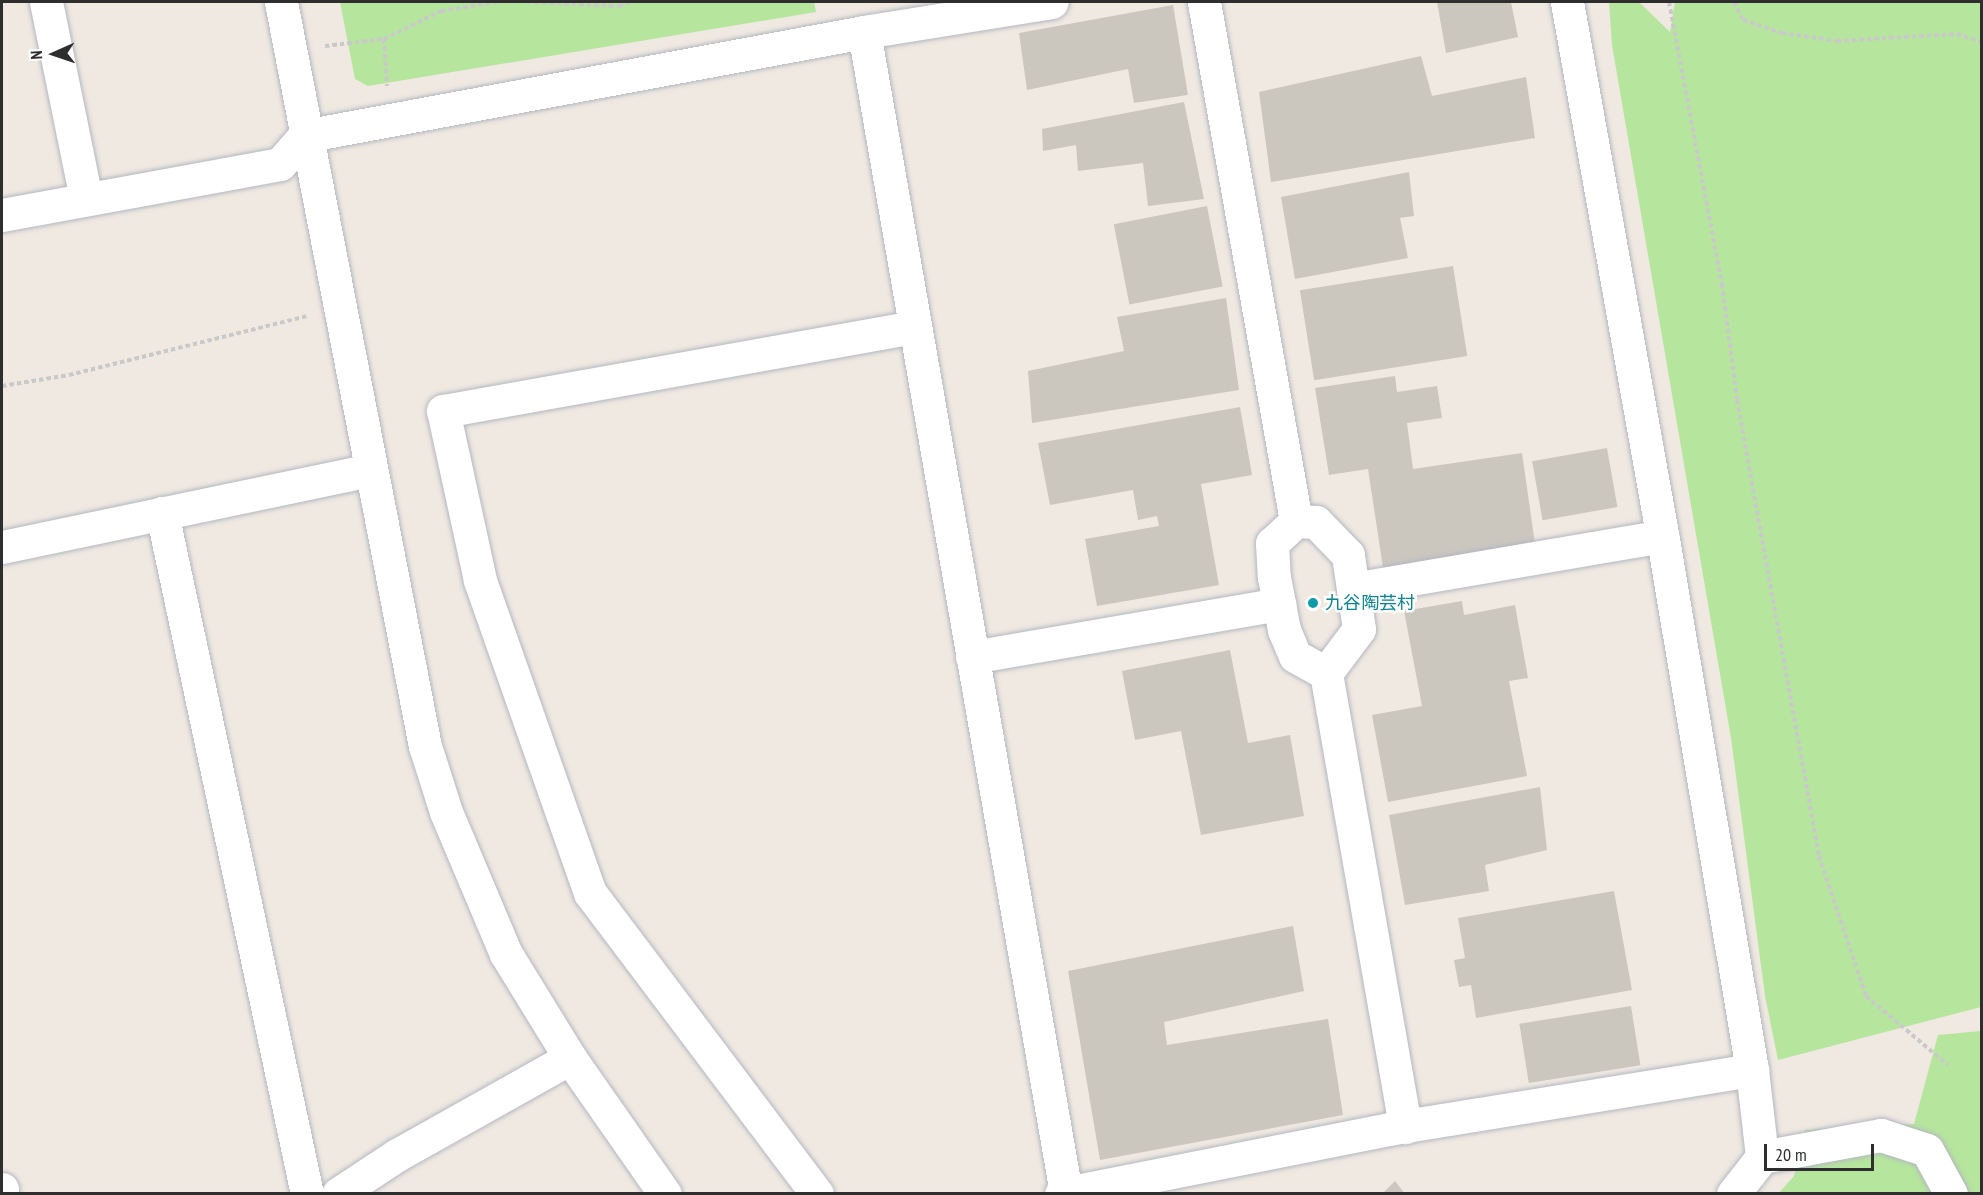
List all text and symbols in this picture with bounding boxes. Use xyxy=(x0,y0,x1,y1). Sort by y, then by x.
north arrow xyxy=(24,24,84,84)
text: N xyxy=(26,50,46,60)
place label: 九谷陶芸村 xyxy=(1325,592,1415,614)
marker: 九谷陶芸村 xyxy=(1306,596,1320,610)
scale bar xyxy=(1767,1132,1876,1170)
text: 20 m xyxy=(1775,1143,1807,1166)

